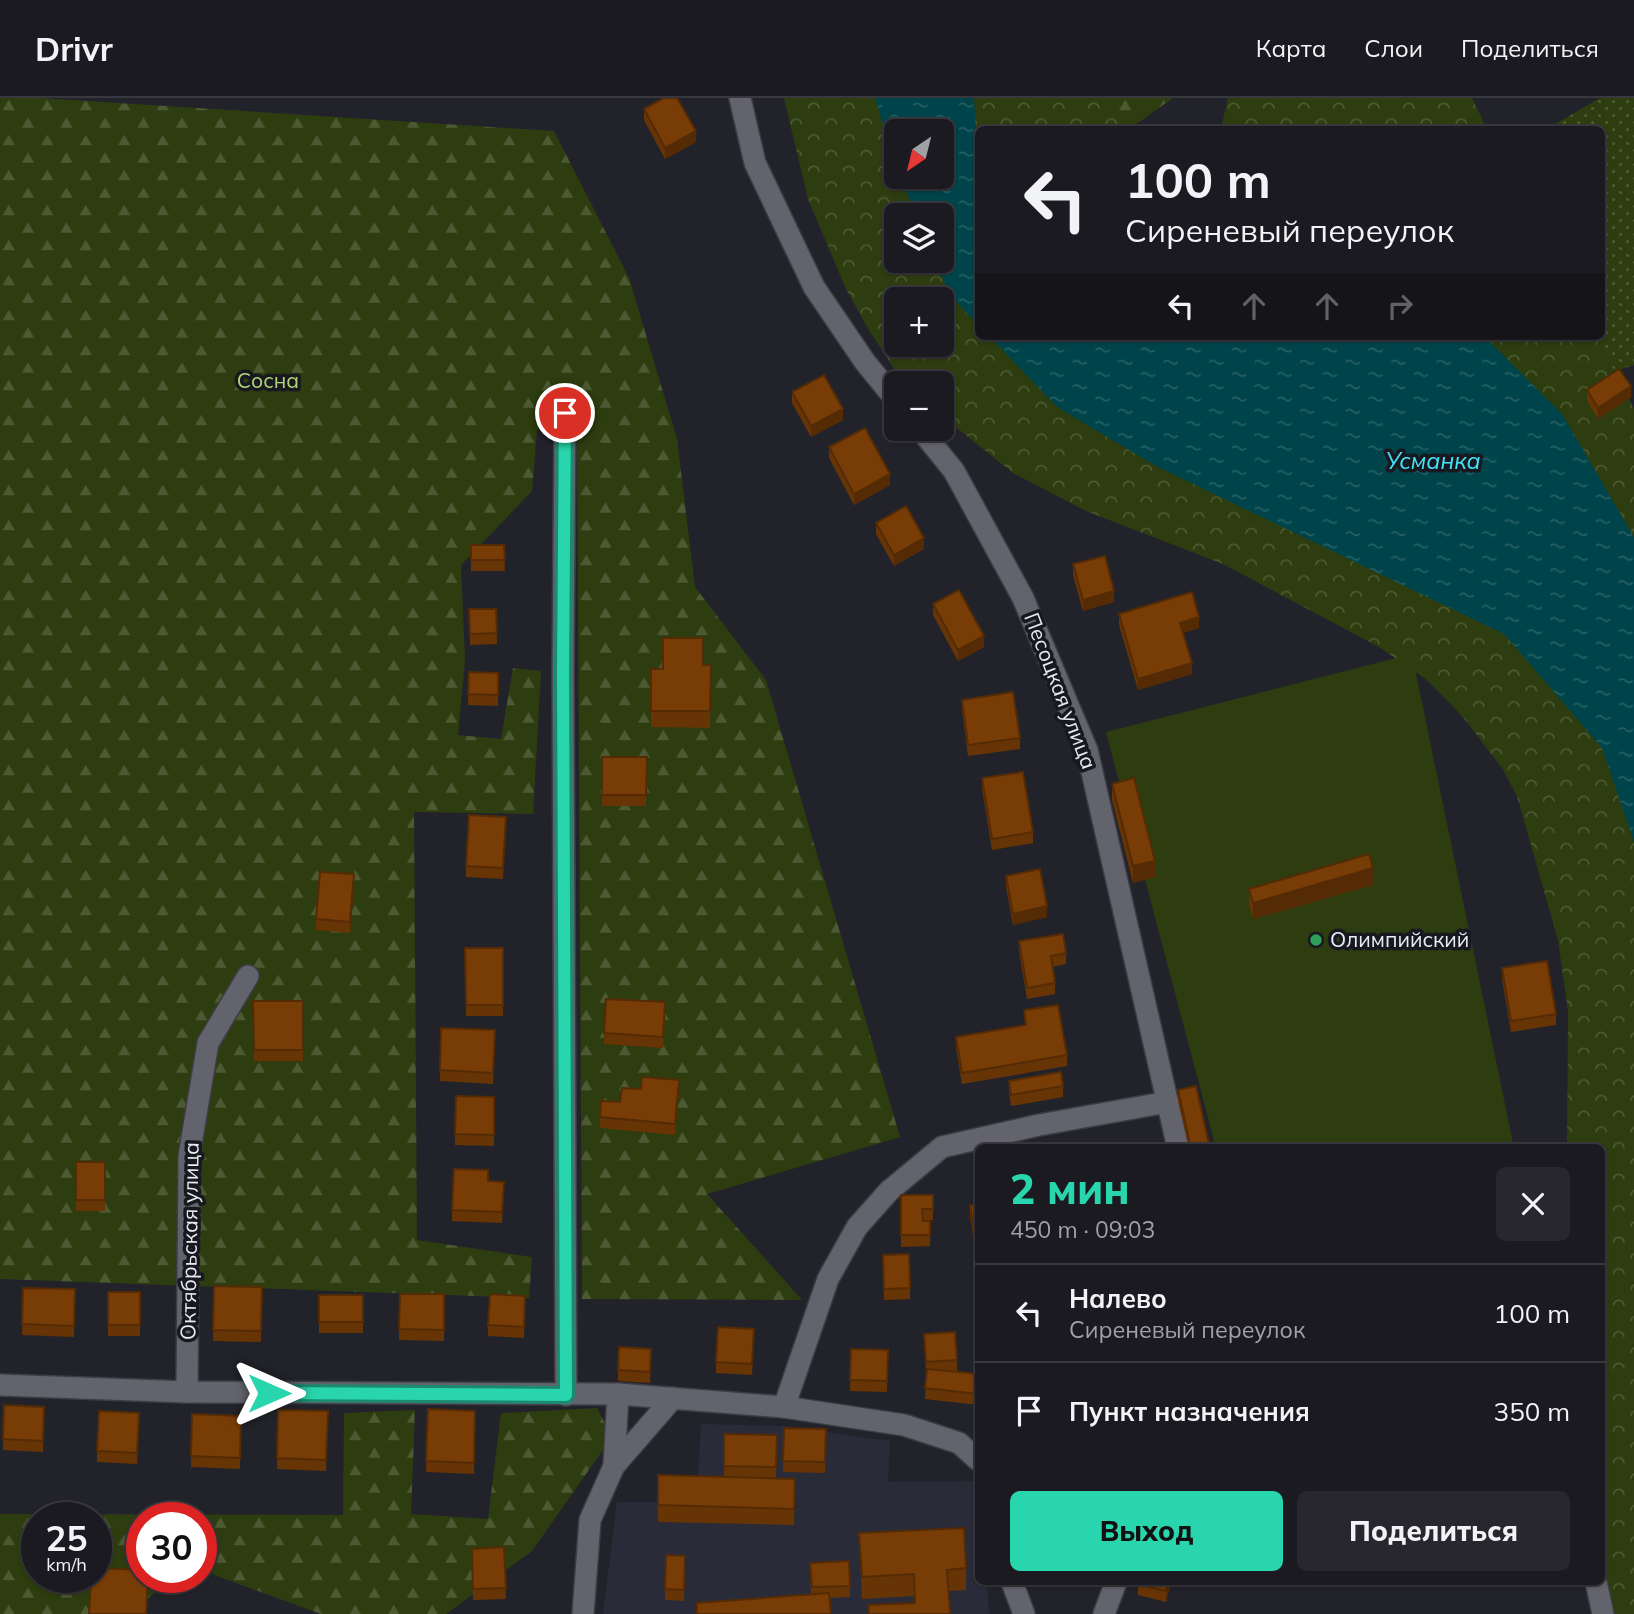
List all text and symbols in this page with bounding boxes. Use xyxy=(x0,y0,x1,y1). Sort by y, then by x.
text: Drivr xyxy=(35,28,113,69)
text: Карта xyxy=(1256,33,1326,63)
text: Слои xyxy=(1364,33,1423,63)
text: Поделиться xyxy=(1461,33,1599,63)
north arrow xyxy=(884,119,954,189)
map controls xyxy=(884,119,954,441)
text: 100 m xyxy=(1125,149,1271,210)
icon: left xyxy=(1010,154,1101,245)
button: layers xyxy=(884,203,954,273)
text: Сиреневый переулок xyxy=(1125,210,1454,250)
button: + xyxy=(884,287,954,357)
icon: left xyxy=(1162,287,1200,325)
icon: ahead xyxy=(1235,287,1273,325)
icon: ahead xyxy=(1308,287,1346,325)
icon: right xyxy=(1381,287,1419,325)
park label: Сосна xyxy=(237,367,299,393)
button: − xyxy=(884,371,954,441)
pin xyxy=(535,383,595,443)
icon: arrive xyxy=(546,394,584,432)
water label: Усманка xyxy=(1385,446,1481,475)
street label: Песоцкая улица xyxy=(1019,609,1103,773)
place label: Олимпийский xyxy=(1330,926,1469,952)
marker: Олимпийский xyxy=(1308,932,1324,948)
street label: Октябрьская улица xyxy=(174,1142,204,1340)
text: 2 мин xyxy=(1010,1162,1130,1215)
button: close xyxy=(1496,1167,1570,1241)
text: 450 m · 09:03 xyxy=(1010,1215,1155,1244)
text: Налево xyxy=(1069,1282,1167,1315)
icon: left xyxy=(1010,1294,1048,1332)
text: 100 m xyxy=(1494,1297,1570,1330)
text: Сиреневый переулок xyxy=(1069,1315,1305,1344)
position arrow xyxy=(232,1356,306,1430)
icon: arrive xyxy=(1010,1392,1048,1430)
text: Пункт назначения xyxy=(1069,1395,1310,1428)
text: 350 m xyxy=(1494,1395,1570,1428)
button: Выход xyxy=(1010,1491,1283,1571)
button: Поделиться xyxy=(1297,1491,1570,1571)
speed limit sign: 30 xyxy=(126,1502,217,1593)
text: 25 xyxy=(45,1516,88,1560)
text: km/h xyxy=(46,1553,87,1576)

